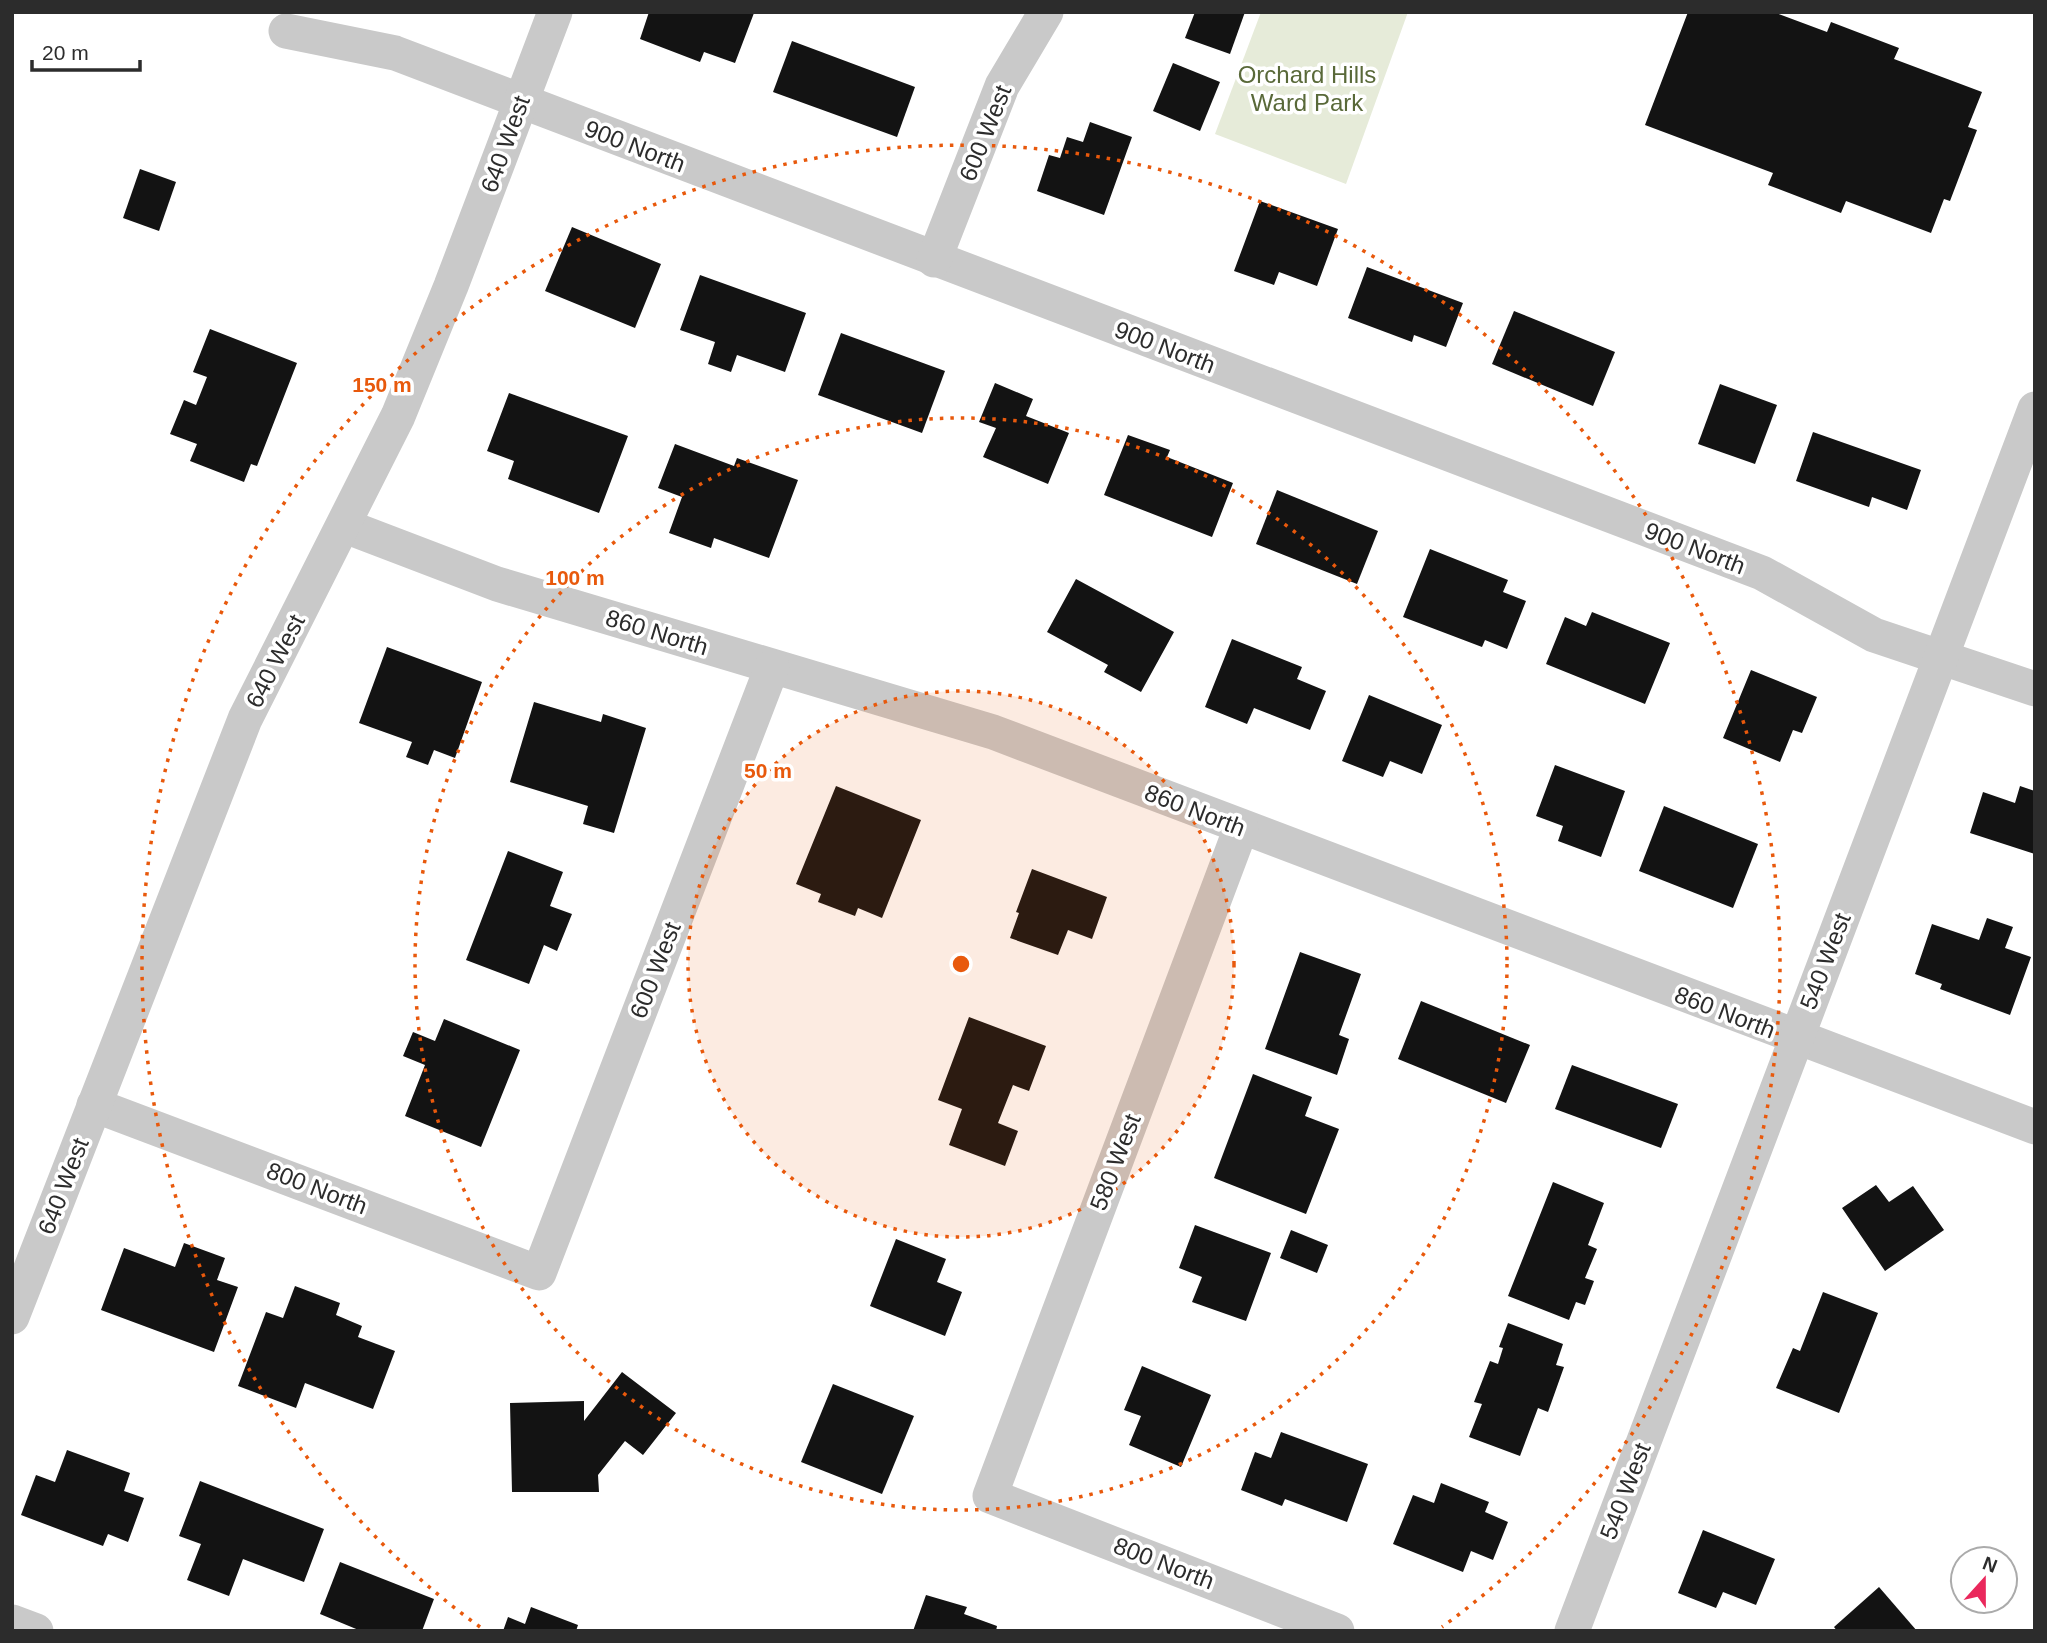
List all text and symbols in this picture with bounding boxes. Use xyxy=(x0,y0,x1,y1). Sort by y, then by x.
scale bar xyxy=(32,28,140,72)
text: 20 m xyxy=(42,41,89,64)
park label: Orchard Hills Ward Park xyxy=(1238,61,1376,116)
street label: 600 West xyxy=(954,81,1017,185)
street label: 640 West xyxy=(475,92,535,196)
street label: 900 North xyxy=(581,115,689,177)
street label: 900 North xyxy=(1111,316,1219,378)
text: 150 m xyxy=(352,373,412,396)
street label: 900 North xyxy=(1641,517,1749,579)
text: 100 m xyxy=(545,566,605,589)
street label: 860 North xyxy=(603,604,711,660)
street label: 640 West xyxy=(240,610,310,712)
text: 50 m xyxy=(744,759,792,782)
street label: 860 North xyxy=(1141,779,1249,841)
street label: 540 West xyxy=(1794,909,1856,1013)
street label: 600 West xyxy=(624,918,686,1022)
centre of rings xyxy=(949,952,973,976)
street label: 860 North xyxy=(1671,981,1779,1043)
street label: 580 West xyxy=(1084,1110,1146,1214)
street label: 640 West xyxy=(32,1134,94,1238)
street label: 800 North xyxy=(263,1157,371,1219)
street label: 540 West xyxy=(1594,1439,1656,1543)
street label: 800 North xyxy=(1110,1532,1218,1594)
north arrow xyxy=(1949,1545,2019,1615)
text: N xyxy=(1980,1552,2000,1577)

